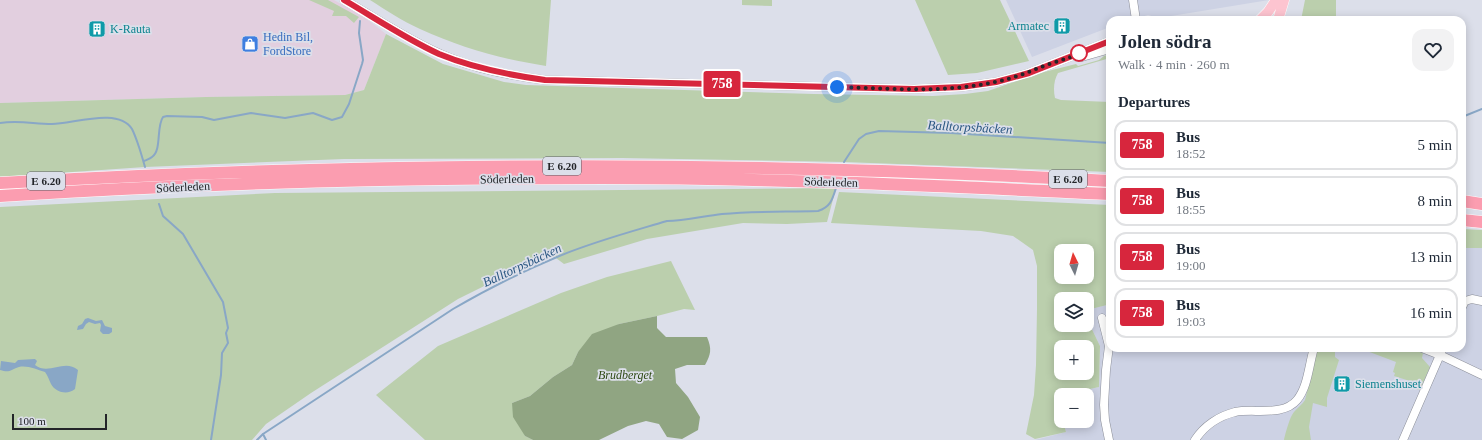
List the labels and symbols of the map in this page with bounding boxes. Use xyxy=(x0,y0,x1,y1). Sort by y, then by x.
building icon: Armatec xyxy=(1052,16,1072,36)
building icon: K-Rauta xyxy=(87,19,107,39)
place label: Armatec xyxy=(1008,19,1049,33)
place label: K-Rauta xyxy=(110,22,151,36)
place label: Hedin Bil, FordStore xyxy=(263,30,313,58)
shop icon: Hedin Bil, FordStore xyxy=(240,34,260,54)
unlabelled marker xyxy=(1070,44,1088,62)
line badge: 758 xyxy=(699,71,745,97)
your location xyxy=(827,77,847,97)
water label: Balltorpsbäcken xyxy=(927,117,1013,137)
road number: E 6.20 xyxy=(543,157,581,175)
road number: E 6.20 xyxy=(1049,170,1087,188)
road number: E 6.20 xyxy=(27,172,65,190)
street label: Söderleden xyxy=(480,172,534,186)
street label: Söderleden xyxy=(804,174,858,190)
street label: Söderleden xyxy=(156,179,210,195)
water label: Balltorpsbäcken xyxy=(480,240,564,290)
north arrow xyxy=(1054,244,1094,284)
park label: Brudberget xyxy=(598,368,653,382)
building icon: Siemenshuset xyxy=(1332,374,1352,394)
place label: Siemenshuset xyxy=(1355,377,1422,391)
scale bar xyxy=(12,412,107,431)

